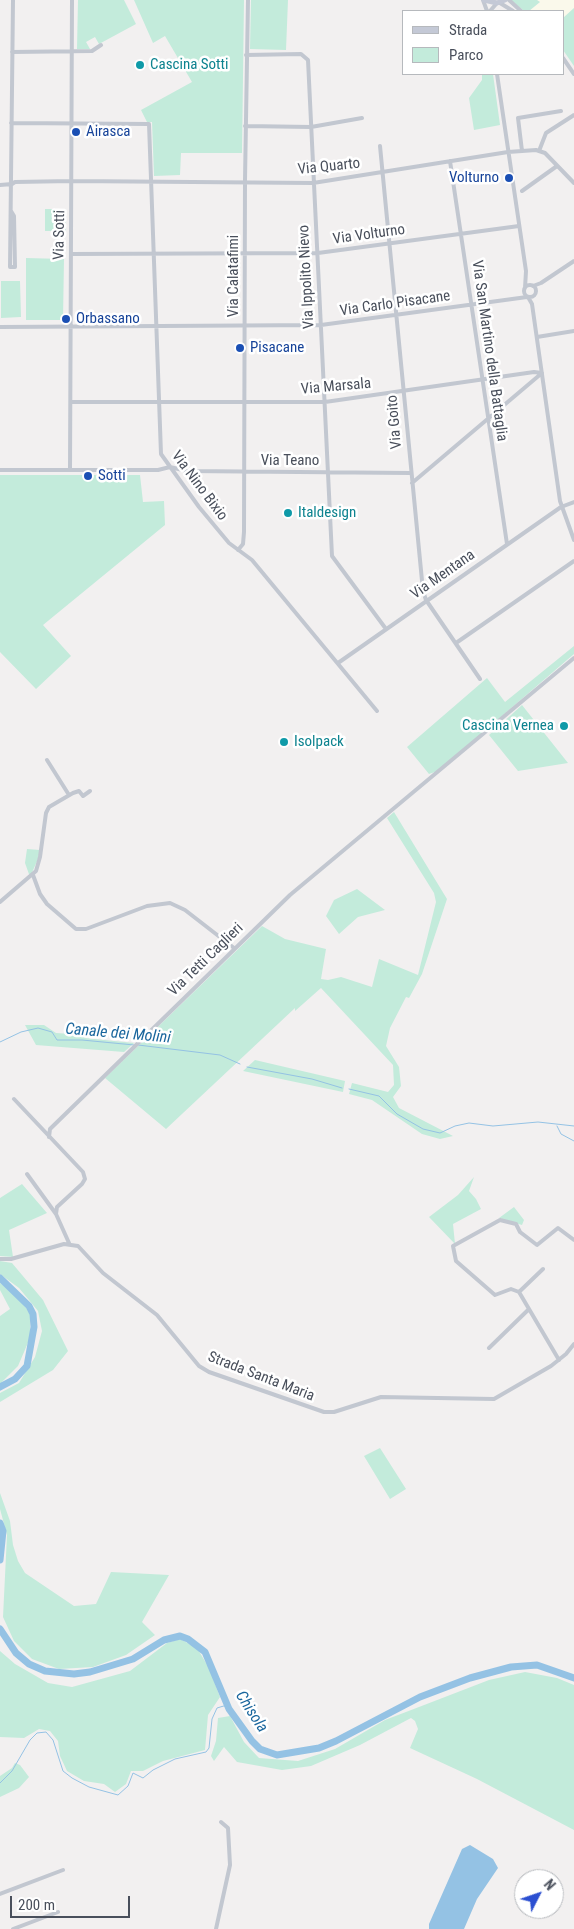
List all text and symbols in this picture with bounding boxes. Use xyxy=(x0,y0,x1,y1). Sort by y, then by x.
legend xyxy=(402,10,564,75)
text: Strada xyxy=(449,21,487,39)
text: Parco xyxy=(449,46,483,64)
place label: Cascina Sotti xyxy=(150,56,228,74)
marker: Cascina Sotti xyxy=(134,59,146,71)
place label: Airasca xyxy=(86,123,131,141)
marker: Airasca xyxy=(70,126,82,138)
street label: Via Quarto xyxy=(297,155,361,179)
place label: Volturno xyxy=(449,169,499,187)
marker: Volturno xyxy=(503,172,515,184)
street label: Via Sotti xyxy=(51,210,69,260)
street label: Via Volturno xyxy=(332,221,406,249)
street label: Via Ippolito Nievo xyxy=(295,224,319,330)
street label: Via Calatafimi xyxy=(225,235,243,317)
street label: Via San Martino della Battaglia xyxy=(467,259,511,443)
street label: Via Carlo Pisacane xyxy=(339,287,451,321)
place label: Orbassano xyxy=(76,310,140,328)
marker: Orbassano xyxy=(60,313,72,325)
place label: Pisacane xyxy=(250,339,304,357)
marker: Pisacane xyxy=(234,342,246,354)
street label: Via Marsala xyxy=(300,375,372,399)
street label: Via Goito xyxy=(384,394,406,450)
street label: Via Nino Bixio xyxy=(167,448,231,524)
street label: Via Teano xyxy=(261,452,319,470)
place label: Sotti xyxy=(98,467,126,485)
marker: Sotti xyxy=(82,470,94,482)
place label: Italdesign xyxy=(298,504,356,522)
marker: Italdesign xyxy=(282,507,294,519)
street label: Via Mentana xyxy=(407,546,479,604)
place label: Cascina Vernea xyxy=(462,717,554,735)
marker: Cascina Vernea xyxy=(558,720,570,732)
place label: Isolpack xyxy=(294,733,344,751)
marker: Isolpack xyxy=(278,736,290,748)
street label: Via Tetti Caglieri xyxy=(165,920,247,1000)
water label: Canale dei Molini xyxy=(65,1020,171,1048)
street label: Strada Santa Maria xyxy=(205,1348,317,1406)
water label: Chisola xyxy=(230,1688,272,1736)
north arrow xyxy=(514,1869,564,1919)
text: N xyxy=(541,1876,558,1893)
scale bar xyxy=(12,1886,132,1918)
text: 200 m xyxy=(18,1896,55,1914)

